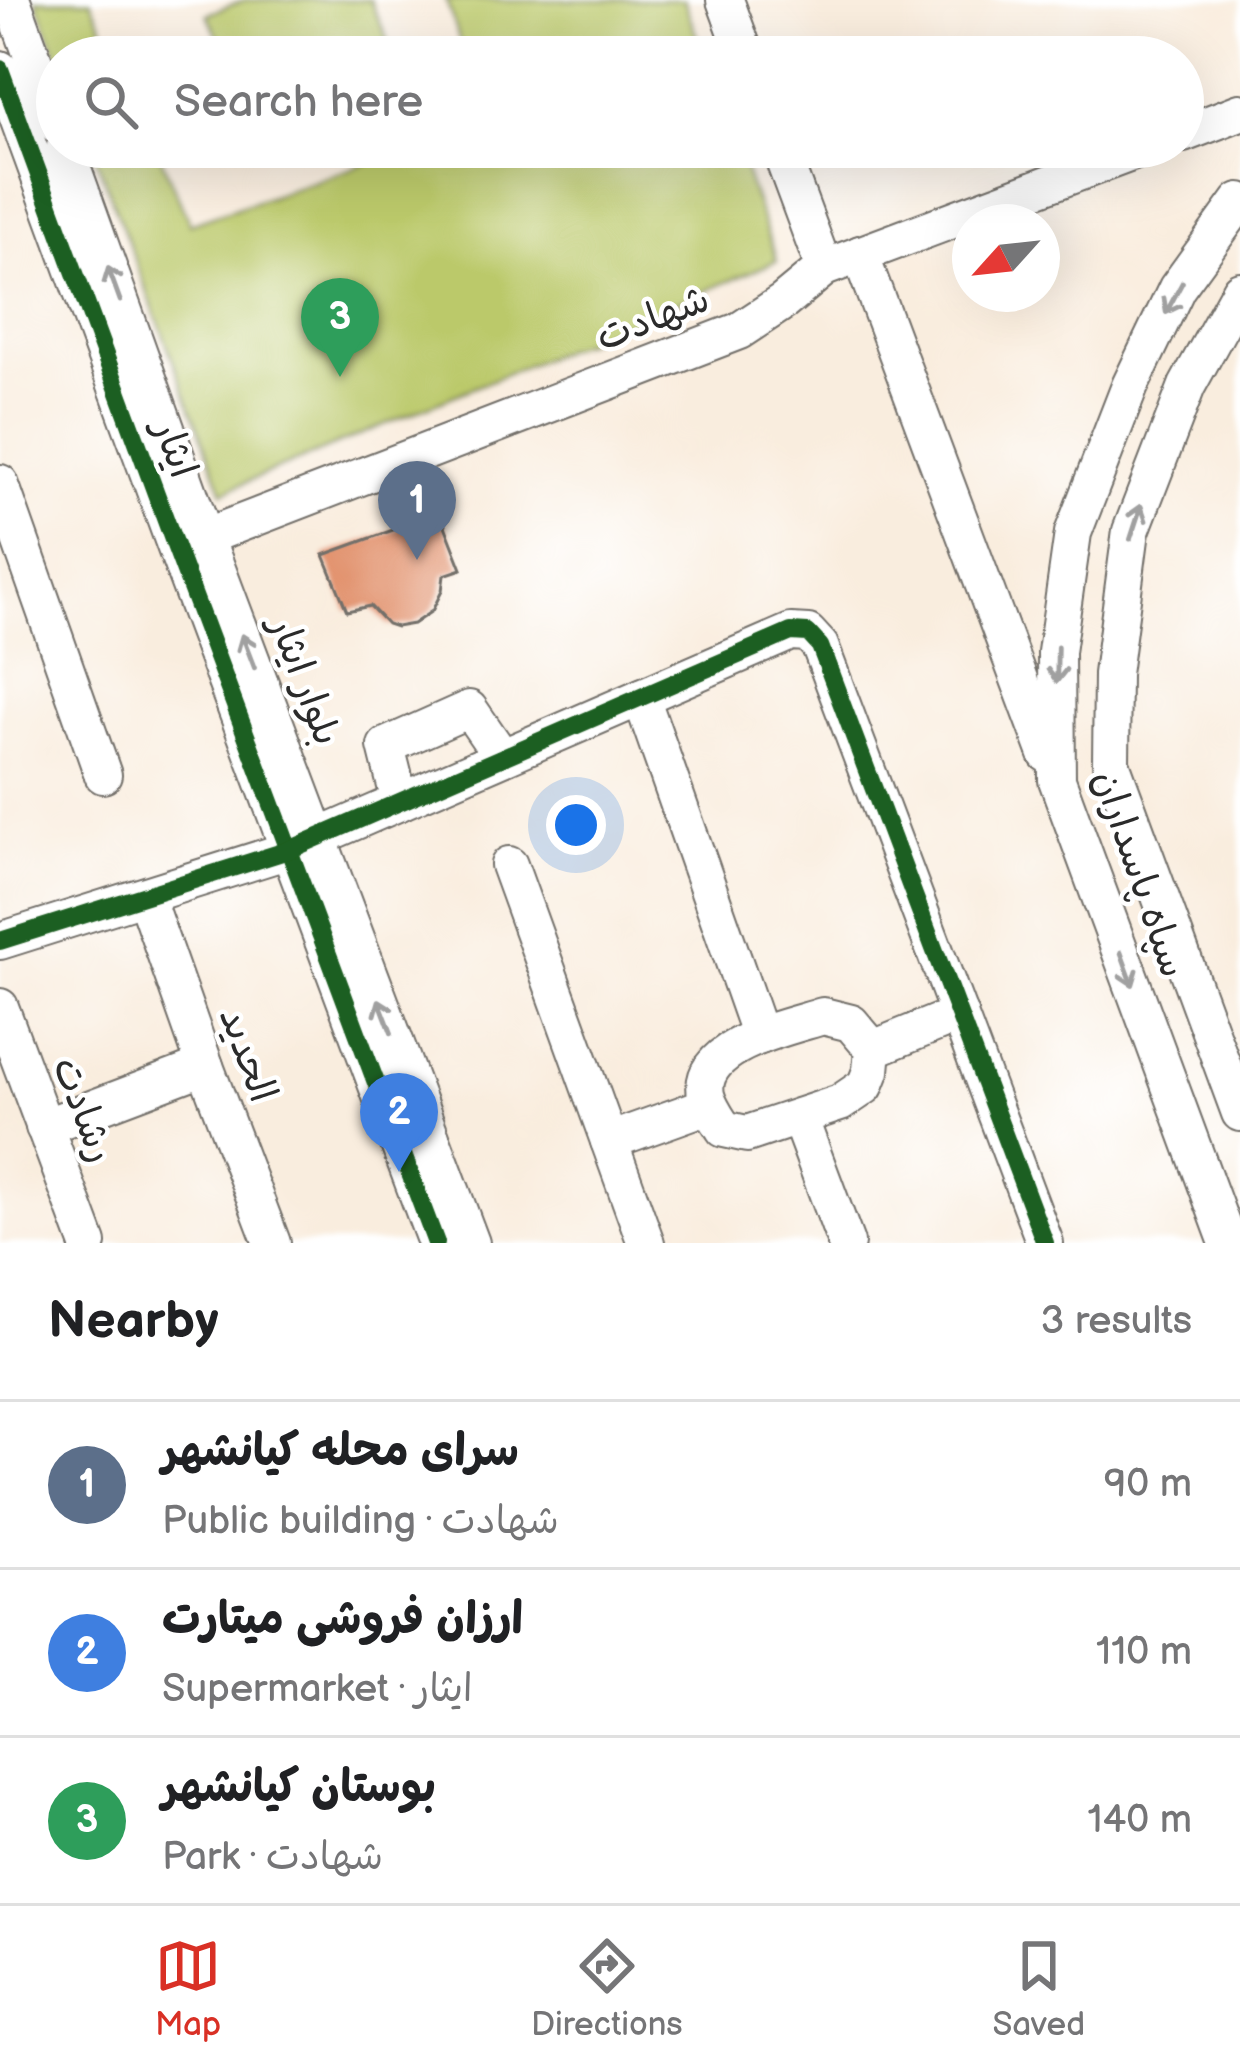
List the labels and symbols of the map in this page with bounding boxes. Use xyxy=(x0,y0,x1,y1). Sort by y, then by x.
north arrow xyxy=(952,204,1060,312)
one-way arrow xyxy=(102,266,124,303)
street label: شهادت xyxy=(590,276,716,362)
pin: 3 xyxy=(301,278,379,377)
one-way arrow xyxy=(1162,279,1185,314)
street label: ایثار xyxy=(141,411,206,484)
pin: 1 xyxy=(378,461,456,560)
one-way arrow xyxy=(1126,504,1148,542)
street label: بلوار ایثار xyxy=(257,607,350,752)
one-way arrow xyxy=(236,633,257,670)
one-way arrow xyxy=(1045,645,1068,684)
street label: سپاه پاسداران xyxy=(1082,764,1196,984)
your location xyxy=(546,795,606,855)
one-way arrow xyxy=(1118,949,1139,986)
one-way arrow xyxy=(373,998,395,1035)
street label: الحدید xyxy=(208,1001,286,1109)
street label: رشادت xyxy=(42,1051,124,1169)
pin: 2 xyxy=(360,1073,438,1172)

